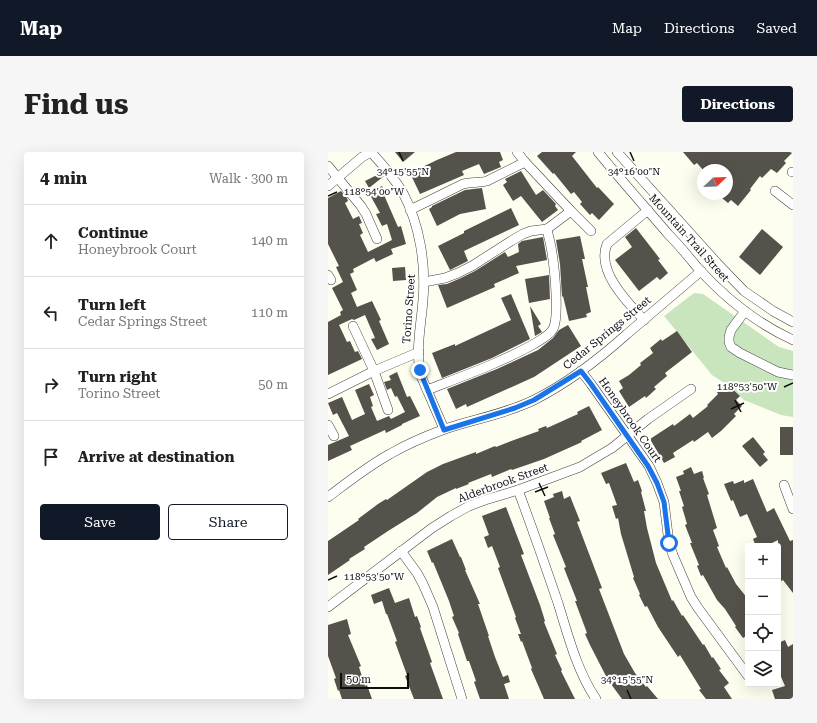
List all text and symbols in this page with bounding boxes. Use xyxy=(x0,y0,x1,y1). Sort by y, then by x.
text: Map xyxy=(20,17,62,40)
text: Map xyxy=(612,20,642,36)
text: Directions xyxy=(664,20,734,36)
text: Saved xyxy=(756,20,797,36)
button: Directions xyxy=(682,86,793,122)
text: Find us xyxy=(24,88,128,121)
north arrow xyxy=(697,164,733,200)
text: 34°15'55"N xyxy=(377,166,429,177)
text: 34°16'00"N xyxy=(608,166,660,177)
text: 4 min xyxy=(40,168,87,188)
text: Walk · 300 m xyxy=(209,171,288,186)
text: 118°54'00"W xyxy=(344,186,405,197)
street label: Mountain Trail Street xyxy=(646,192,732,284)
text: Continue xyxy=(78,224,148,242)
icon: ahead xyxy=(40,230,62,252)
text: 140 m xyxy=(251,233,288,248)
text: Honeybrook Court xyxy=(78,242,197,257)
street label: Torino Street xyxy=(400,274,418,344)
street label: Cedar Springs Street xyxy=(560,294,654,372)
text: Turn left xyxy=(78,296,146,314)
icon: left xyxy=(40,302,62,324)
text: 110 m xyxy=(251,305,288,320)
text: Cedar Springs Street xyxy=(78,314,207,329)
route end xyxy=(411,361,429,379)
text: Turn right xyxy=(78,368,157,386)
icon: right xyxy=(40,374,62,396)
street label: Honeybrook Court xyxy=(596,375,664,465)
text: 50 m xyxy=(258,377,288,392)
text: 118°53'50"W xyxy=(717,381,778,392)
text: Torino Street xyxy=(78,386,160,401)
icon: arrive xyxy=(40,446,62,468)
text: Arrive at destination xyxy=(78,448,234,466)
street label: Alderbrook Street xyxy=(456,461,550,505)
button: Save xyxy=(40,504,160,540)
button: Share xyxy=(168,504,288,540)
route start xyxy=(660,534,678,552)
map controls xyxy=(745,543,781,687)
button: + xyxy=(745,543,781,579)
text: 118°53'50"W xyxy=(344,571,405,582)
button: − xyxy=(745,579,781,615)
button: locate xyxy=(745,615,781,651)
button: layers xyxy=(745,651,781,687)
scale bar xyxy=(340,671,409,690)
text: 50 m xyxy=(346,673,371,686)
text: 34°15'55"N xyxy=(601,674,653,685)

